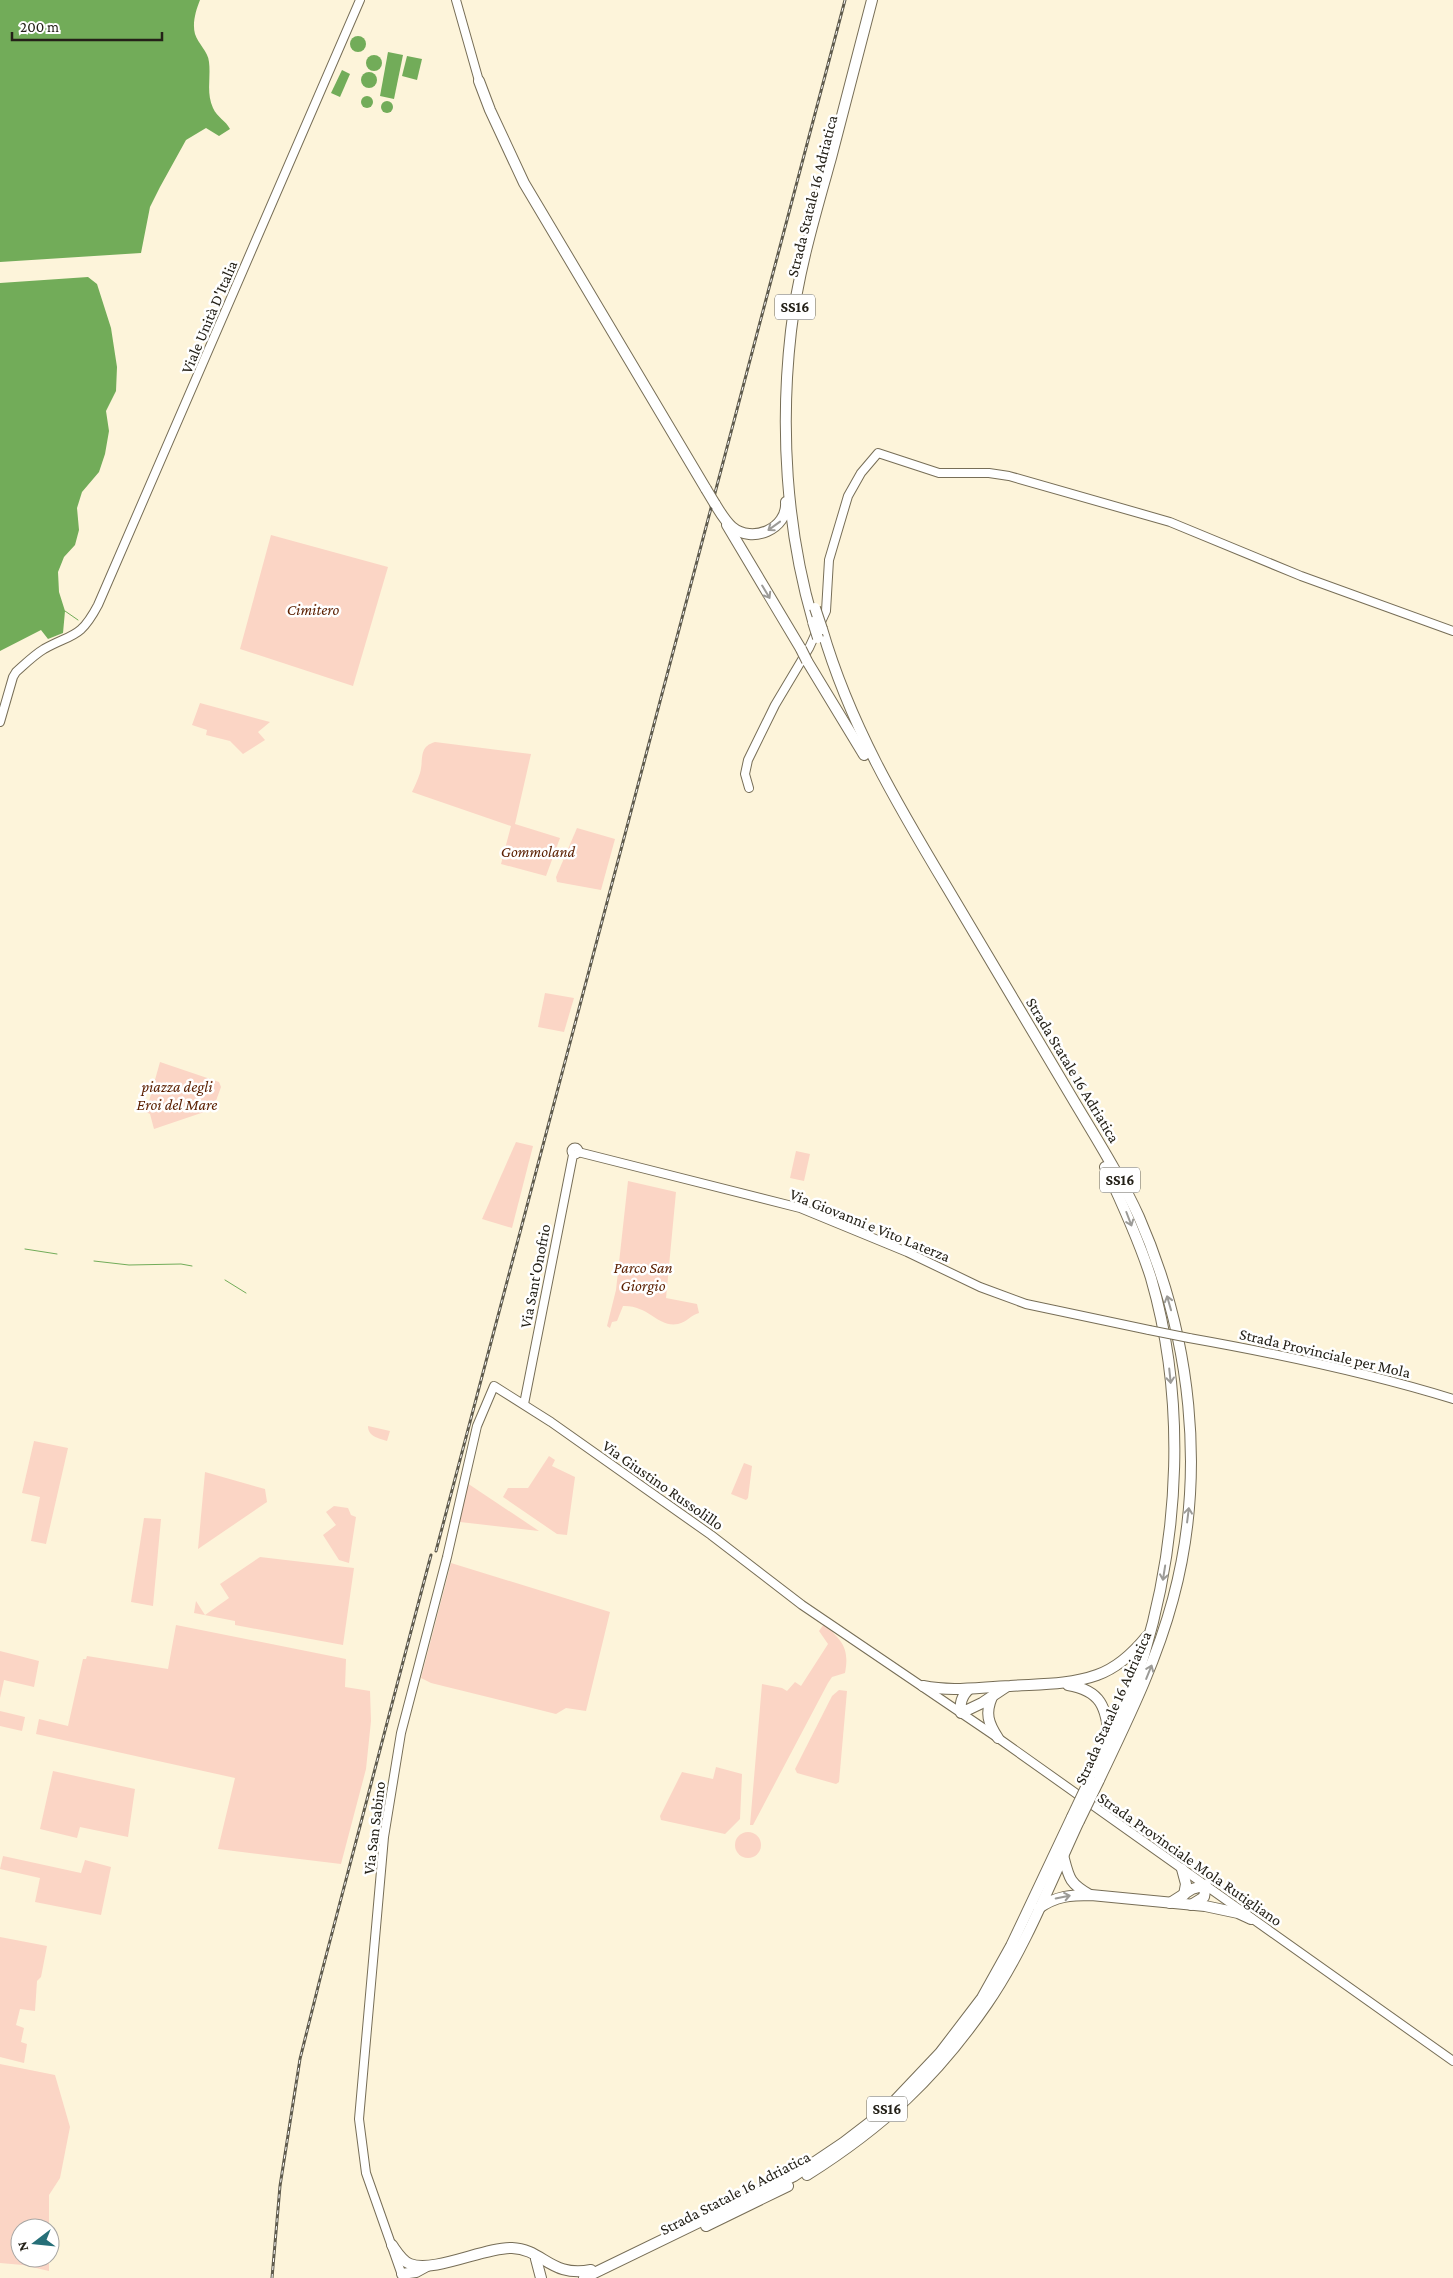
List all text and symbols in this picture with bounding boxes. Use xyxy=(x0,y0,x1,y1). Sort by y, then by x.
scale bar xyxy=(12,10,162,42)
text: 200 m xyxy=(20,19,59,35)
street label: Strada Statale 16 Adriatica xyxy=(784,113,840,279)
street label: Viale Unità D'Italia xyxy=(178,257,241,376)
road number: SS16 xyxy=(775,294,815,320)
one-way arrow xyxy=(767,521,781,531)
one-way arrow xyxy=(761,584,771,598)
park label: Cimitero xyxy=(287,601,340,618)
park label: Gommoland xyxy=(501,843,576,860)
street label: Strada Statale 16 Adriatica xyxy=(1023,994,1123,1146)
park label: piazza degli Eroi del Mare xyxy=(137,1078,217,1113)
road number: SS16 xyxy=(1100,1168,1140,1192)
street label: Via Giovanni e Vito Laterza xyxy=(787,1185,953,1265)
one-way arrow xyxy=(1125,1211,1135,1226)
street label: Via Sant'Onofrio xyxy=(517,1222,553,1330)
park label: Parco San Giorgio xyxy=(613,1259,673,1295)
one-way arrow xyxy=(1164,1295,1174,1311)
street label: Strada Provinciale per Mola xyxy=(1237,1325,1413,1382)
one-way arrow xyxy=(1165,1368,1175,1384)
street label: Via Giustino Russolillo xyxy=(599,1437,727,1533)
one-way arrow xyxy=(1183,1508,1193,1524)
one-way arrow xyxy=(1158,1564,1168,1580)
street label: Strada Statale 16 Adriatica xyxy=(1071,1628,1155,1787)
one-way arrow xyxy=(1145,1665,1154,1680)
street label: Via San Sabino xyxy=(360,1780,388,1876)
street label: Strada Provinciale Mola Rutigliano xyxy=(1094,1789,1285,1930)
one-way arrow xyxy=(1055,1892,1071,1901)
road number: SS16 xyxy=(867,2096,907,2122)
street label: Strada Statale 16 Adriatica xyxy=(657,2147,813,2238)
north arrow xyxy=(10,2218,60,2268)
text: N xyxy=(13,2239,32,2253)

